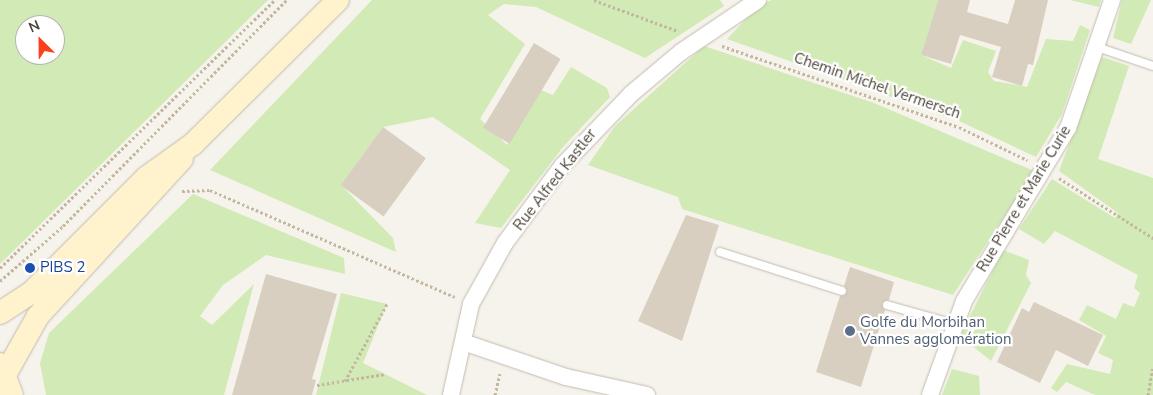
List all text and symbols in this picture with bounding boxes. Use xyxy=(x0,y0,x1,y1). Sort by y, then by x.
north arrow xyxy=(15,15,65,65)
text: N xyxy=(26,16,43,37)
street label: Chemin Michel Vermersch xyxy=(791,49,963,123)
street label: Rue Pierre et Marie Curie xyxy=(973,123,1075,275)
street label: Rue Alfred Kastler xyxy=(510,126,600,234)
place label: PIBS 2 xyxy=(40,259,86,277)
marker: PIBS 2 xyxy=(24,262,36,274)
place label: Golfe du Morbihan Vannes agglomération xyxy=(860,313,1011,348)
marker: Golfe du Morbihan Vannes agglomération xyxy=(844,325,856,337)

